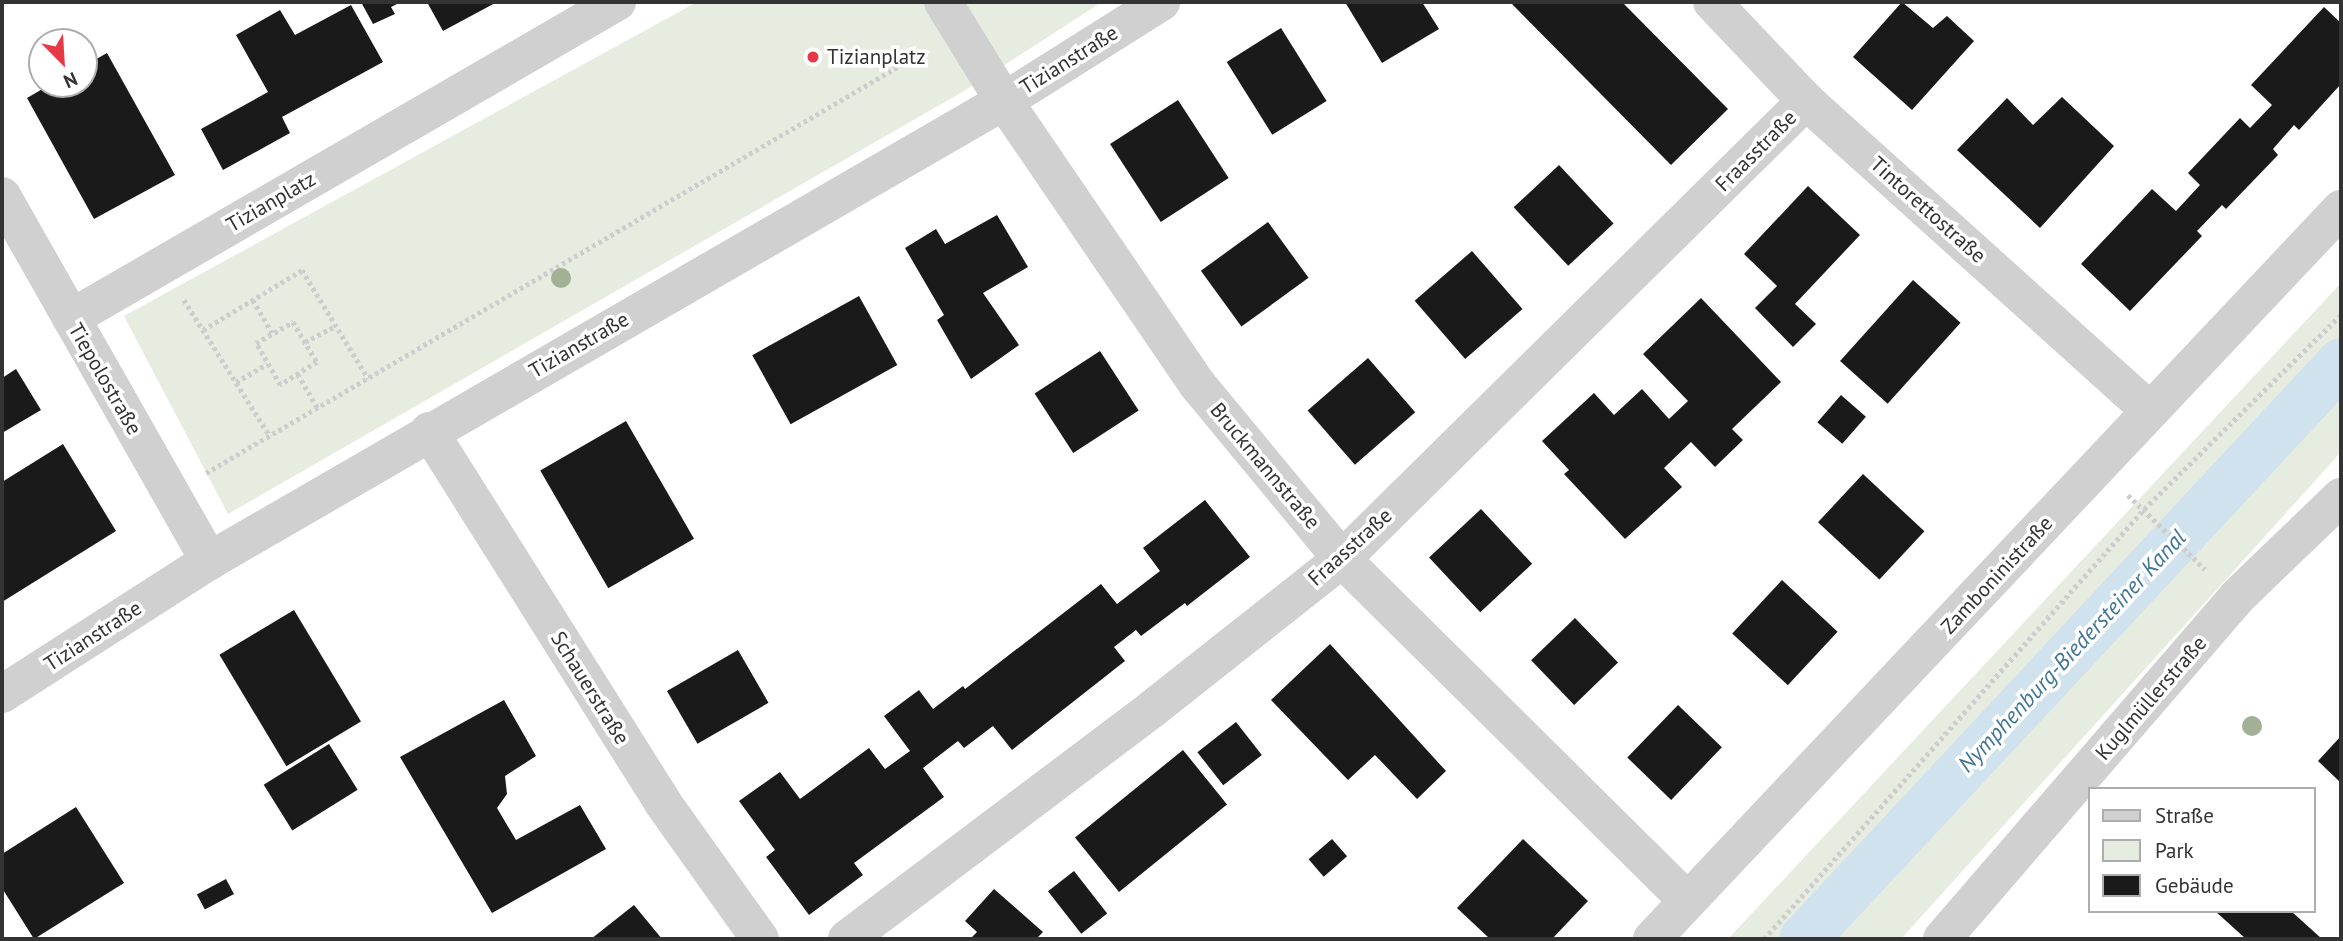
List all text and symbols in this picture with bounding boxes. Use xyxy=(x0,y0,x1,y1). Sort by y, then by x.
street label: Tizianstraße xyxy=(1015,20,1123,100)
north arrow xyxy=(28,28,98,98)
place label: Tizianplatz xyxy=(827,44,926,70)
marker: Tizianplatz xyxy=(805,49,821,65)
text: N xyxy=(60,67,81,94)
street label: Fraasstraße xyxy=(1710,105,1802,197)
street label: Tintorettostraße xyxy=(1865,152,1991,268)
street label: Tizianplatz xyxy=(222,166,320,238)
street label: Tizianstraße xyxy=(525,306,633,384)
street label: Tiepolostraße xyxy=(63,319,147,439)
street label: Bruckmannstraße xyxy=(1205,398,1325,534)
street label: Fraasstraße xyxy=(1303,503,1397,591)
street label: Zamboninistraße xyxy=(1936,511,2058,639)
water label: Nymphenburg-Biedersteiner Kanal xyxy=(1952,524,2192,778)
street label: Tizianstraße xyxy=(40,595,146,677)
street label: Schauerstraße xyxy=(545,627,635,749)
street label: Kuglmüllerstraße xyxy=(2090,631,2212,765)
legend xyxy=(2088,787,2315,913)
text: Straße xyxy=(2155,802,2214,829)
text: Park xyxy=(2155,837,2194,864)
text: Gebäude xyxy=(2155,872,2234,899)

